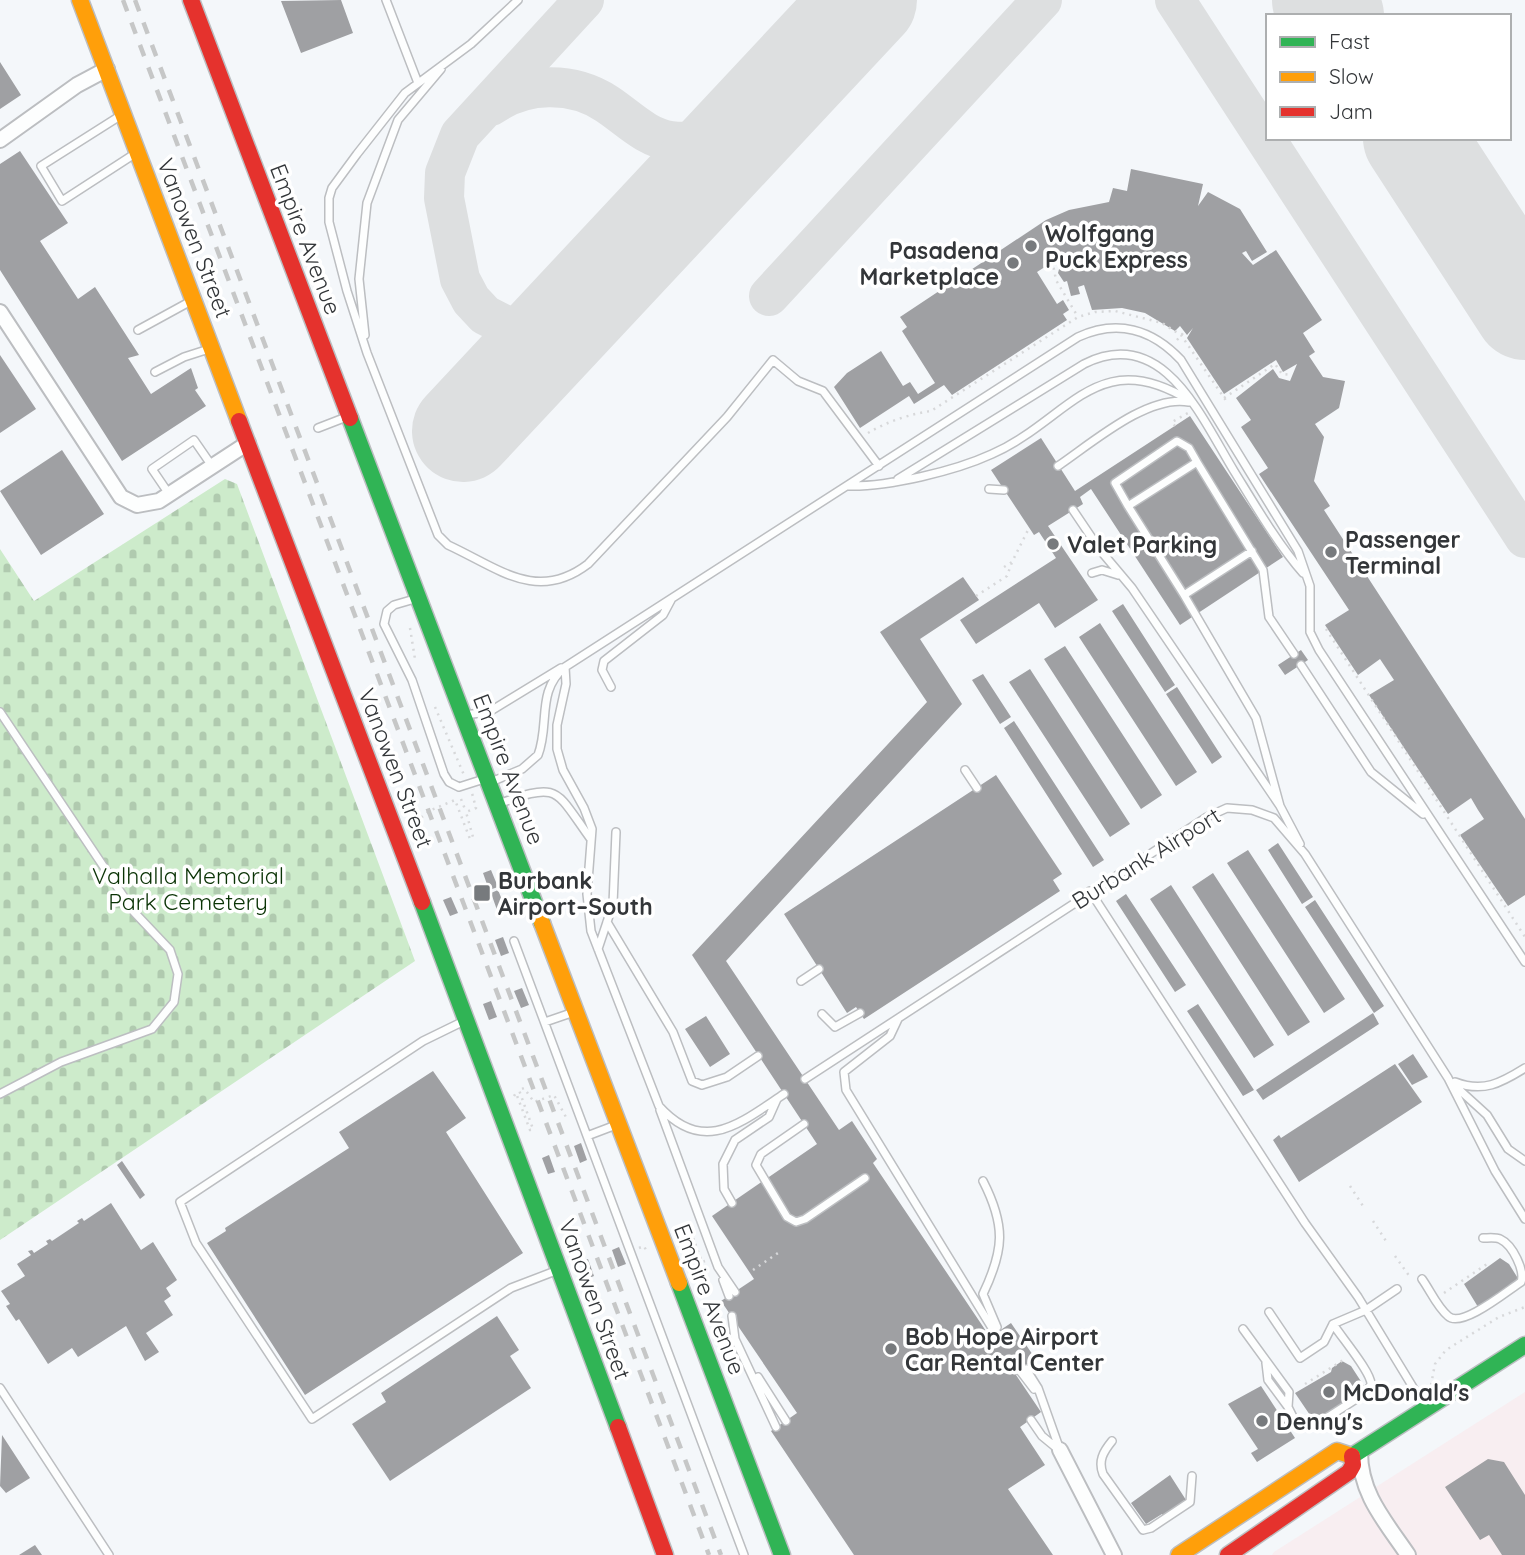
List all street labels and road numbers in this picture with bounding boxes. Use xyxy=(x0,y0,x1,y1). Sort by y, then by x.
street label: Vanowen Street xyxy=(151,154,239,322)
street label: Empire Avenue xyxy=(264,159,348,319)
street label: Vanowen Street xyxy=(352,684,440,852)
street label: Empire Avenue xyxy=(467,689,551,849)
street label: Burbank Airport xyxy=(1066,801,1226,915)
street label: Vanowen Street xyxy=(553,1215,638,1383)
street label: Empire Avenue xyxy=(668,1219,752,1379)

